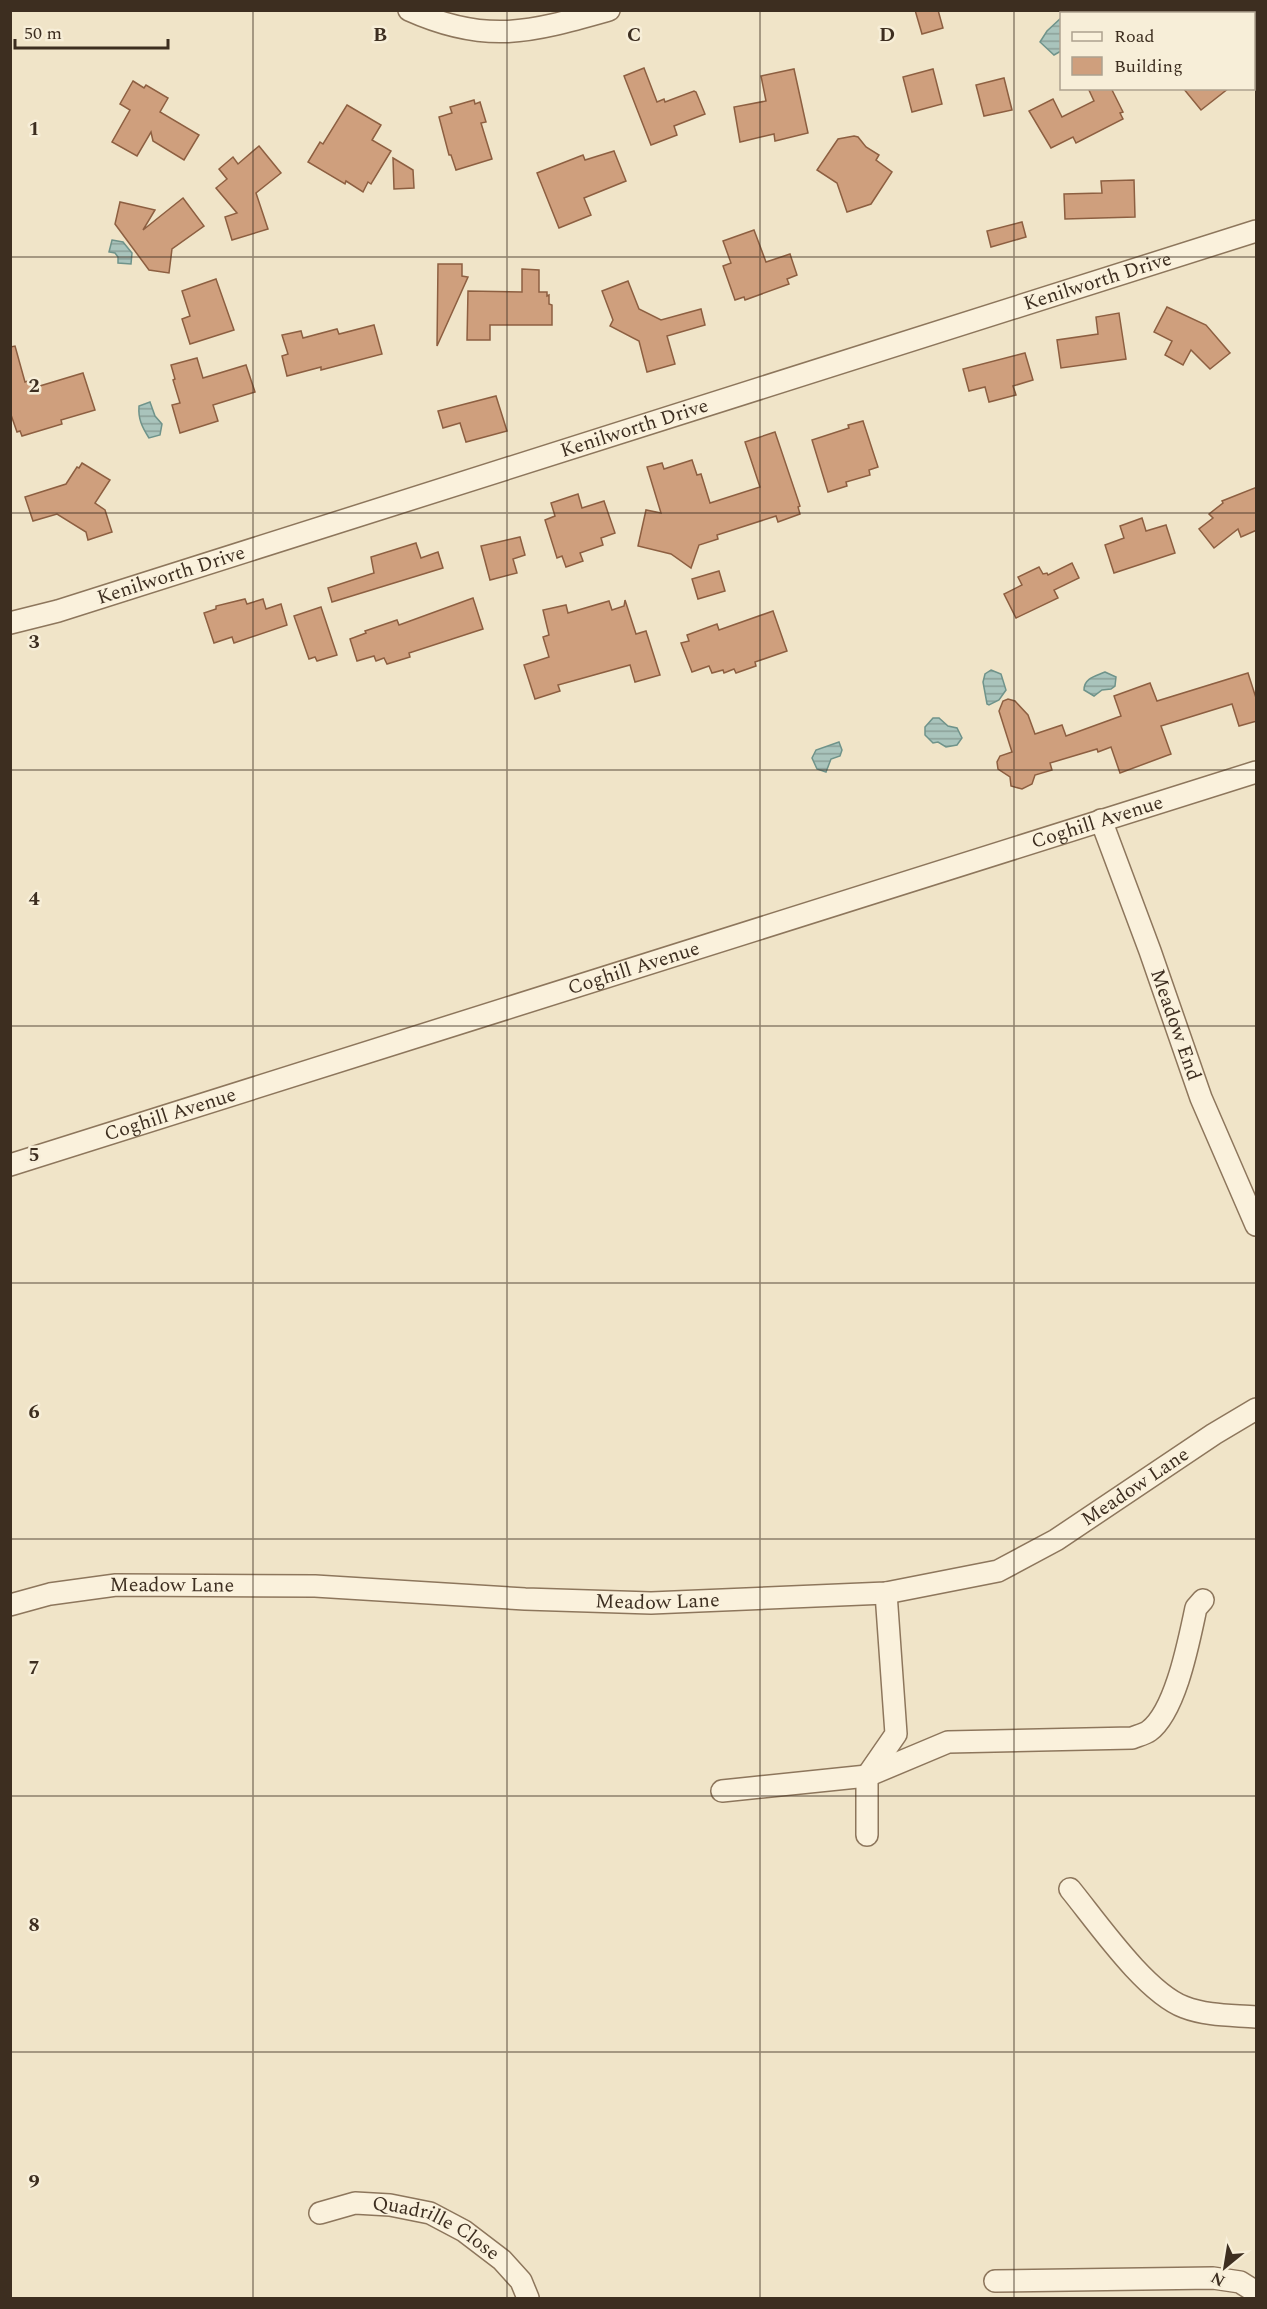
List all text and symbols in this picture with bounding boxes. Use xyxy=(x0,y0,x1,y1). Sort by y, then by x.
scale bar xyxy=(15,12,168,50)
legend xyxy=(1060,12,1255,90)
text: 50 m xyxy=(24,20,62,47)
text: B xyxy=(373,20,387,50)
text: C xyxy=(627,20,641,50)
text: D xyxy=(879,20,895,50)
text: Road xyxy=(1114,23,1155,50)
text: Building xyxy=(1114,53,1183,80)
text: 1 xyxy=(28,114,40,144)
street label: Kenilworth Drive xyxy=(1020,244,1175,319)
text: 2 xyxy=(28,371,40,401)
street label: Kenilworth Drive xyxy=(556,391,712,466)
street label: Kenilworth Drive xyxy=(93,538,249,613)
text: 3 xyxy=(28,627,40,657)
street label: Coghill Avenue xyxy=(1027,787,1167,857)
text: 4 xyxy=(28,884,40,914)
street label: Coghill Avenue xyxy=(564,933,703,1003)
street label: Meadow End xyxy=(1142,965,1209,1085)
street label: Coghill Avenue xyxy=(101,1080,240,1149)
text: 5 xyxy=(28,1140,40,1170)
text: 6 xyxy=(28,1397,40,1427)
street label: Meadow Lane xyxy=(1075,1440,1195,1534)
street label: Meadow Lane xyxy=(110,1570,234,1601)
street label: Meadow Lane xyxy=(595,1585,720,1618)
text: 7 xyxy=(28,1653,40,1683)
text: 8 xyxy=(28,1910,40,1940)
text: 9 xyxy=(28,2167,40,2197)
street label: Quadrille Close xyxy=(371,2189,506,2268)
north arrow xyxy=(1195,2237,1255,2297)
text: N xyxy=(1206,2265,1230,2293)

